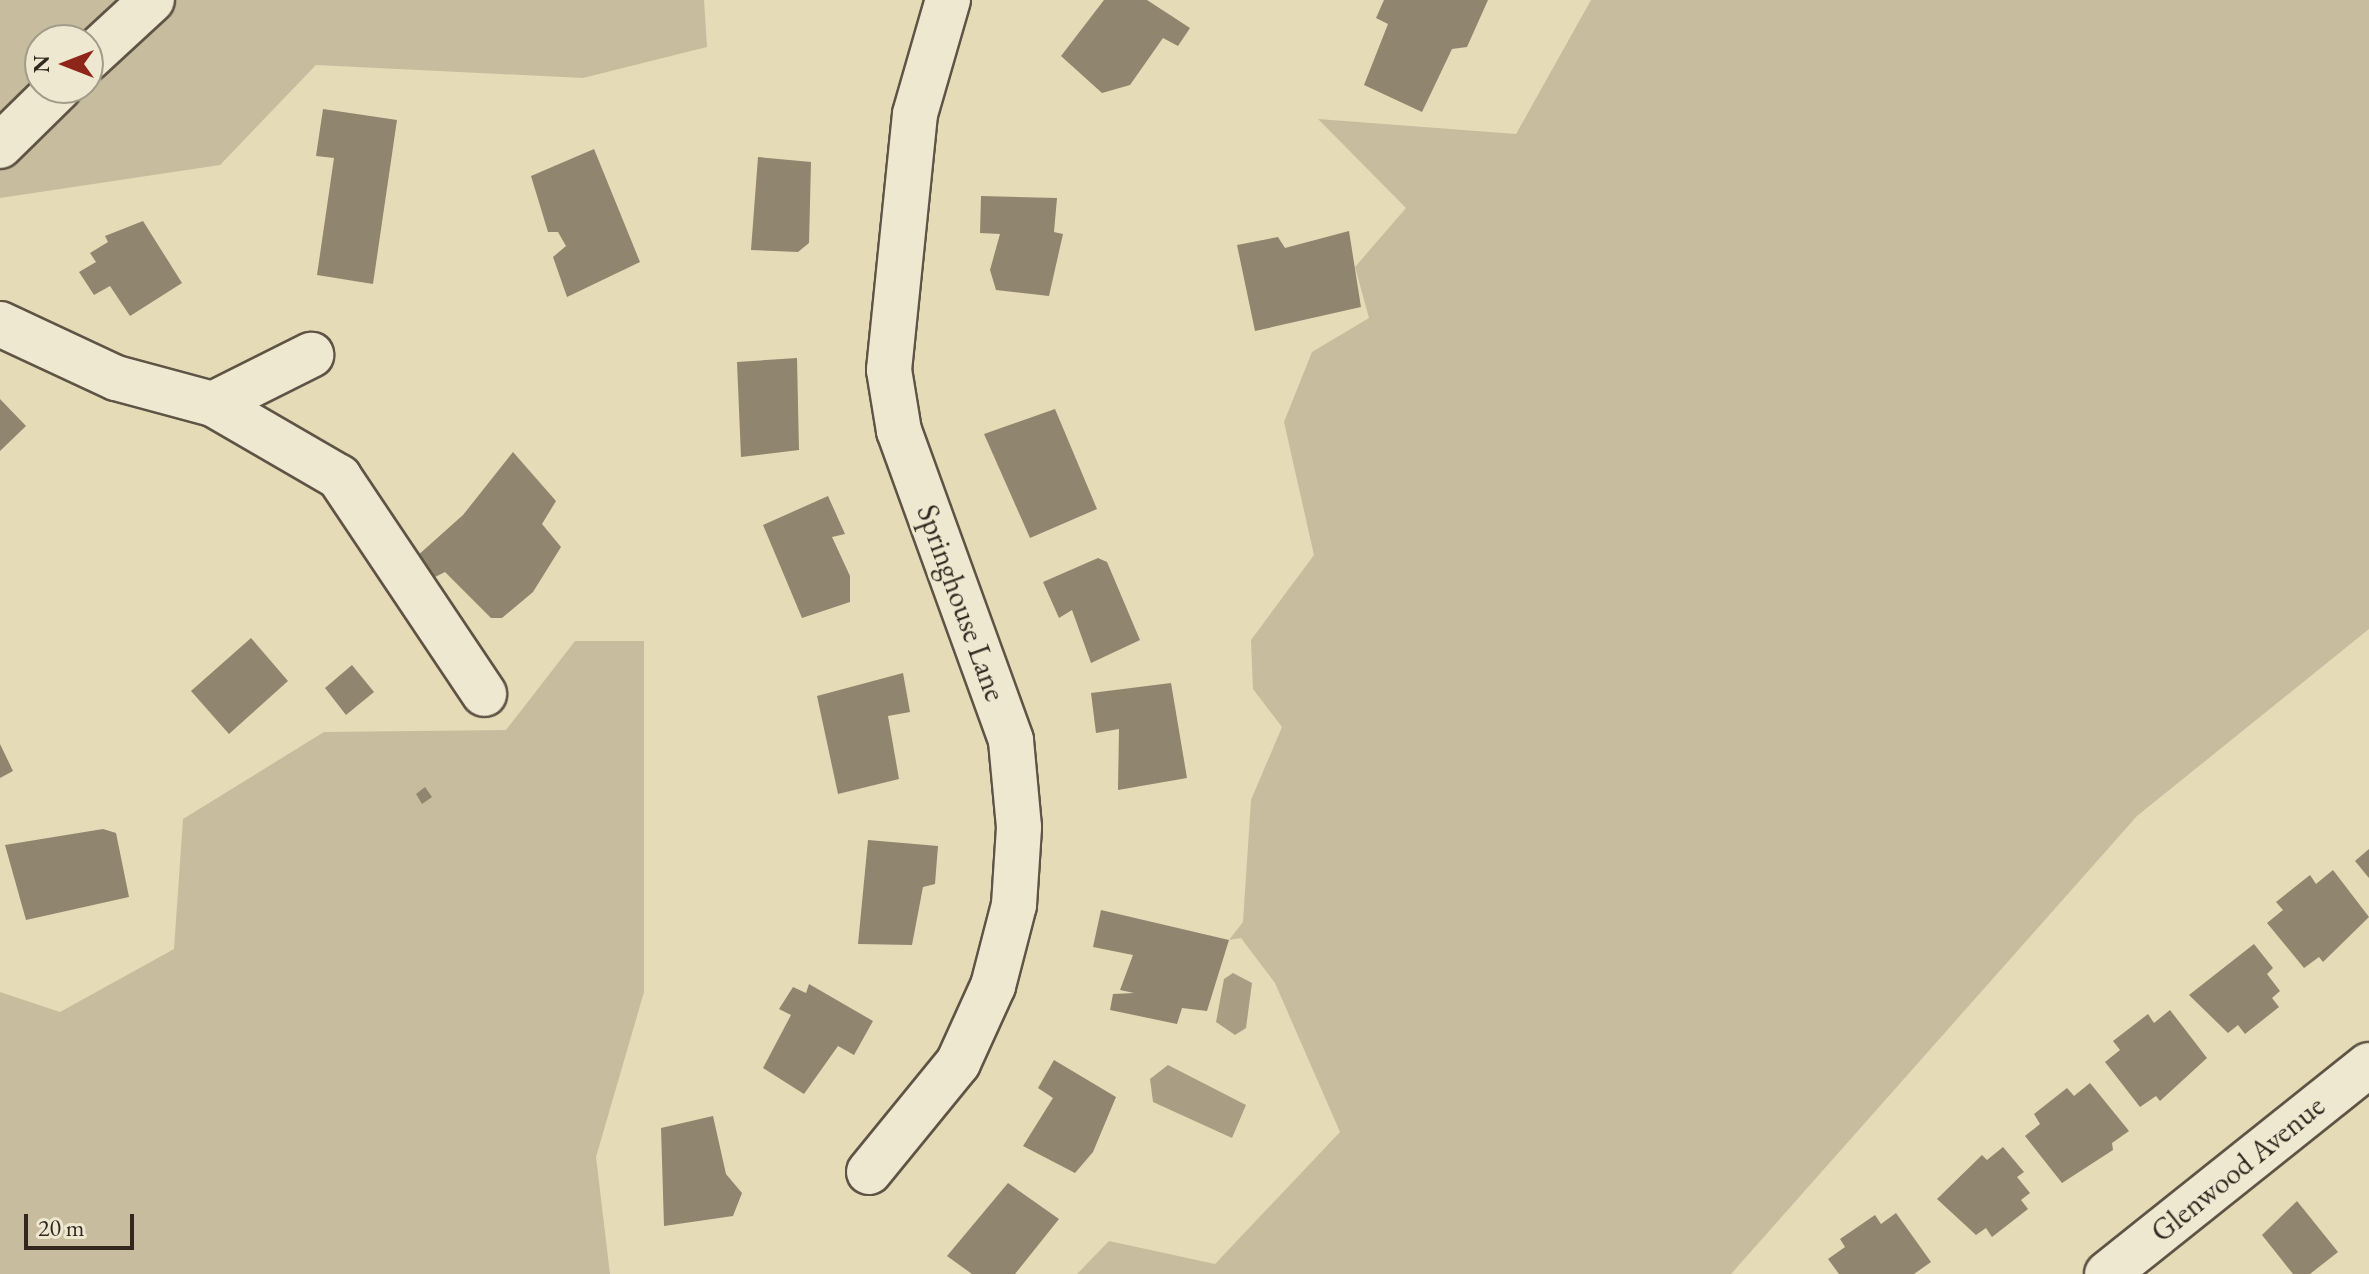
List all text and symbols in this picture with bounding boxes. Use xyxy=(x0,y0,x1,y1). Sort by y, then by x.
north arrow xyxy=(24,24,104,104)
text: N xyxy=(27,55,56,73)
street label: Springhouse Lane xyxy=(909,500,1013,706)
street label: Glenwood Avenue xyxy=(2144,1088,2332,1250)
scale bar xyxy=(28,1198,138,1248)
text: 20 m xyxy=(38,1212,85,1243)

